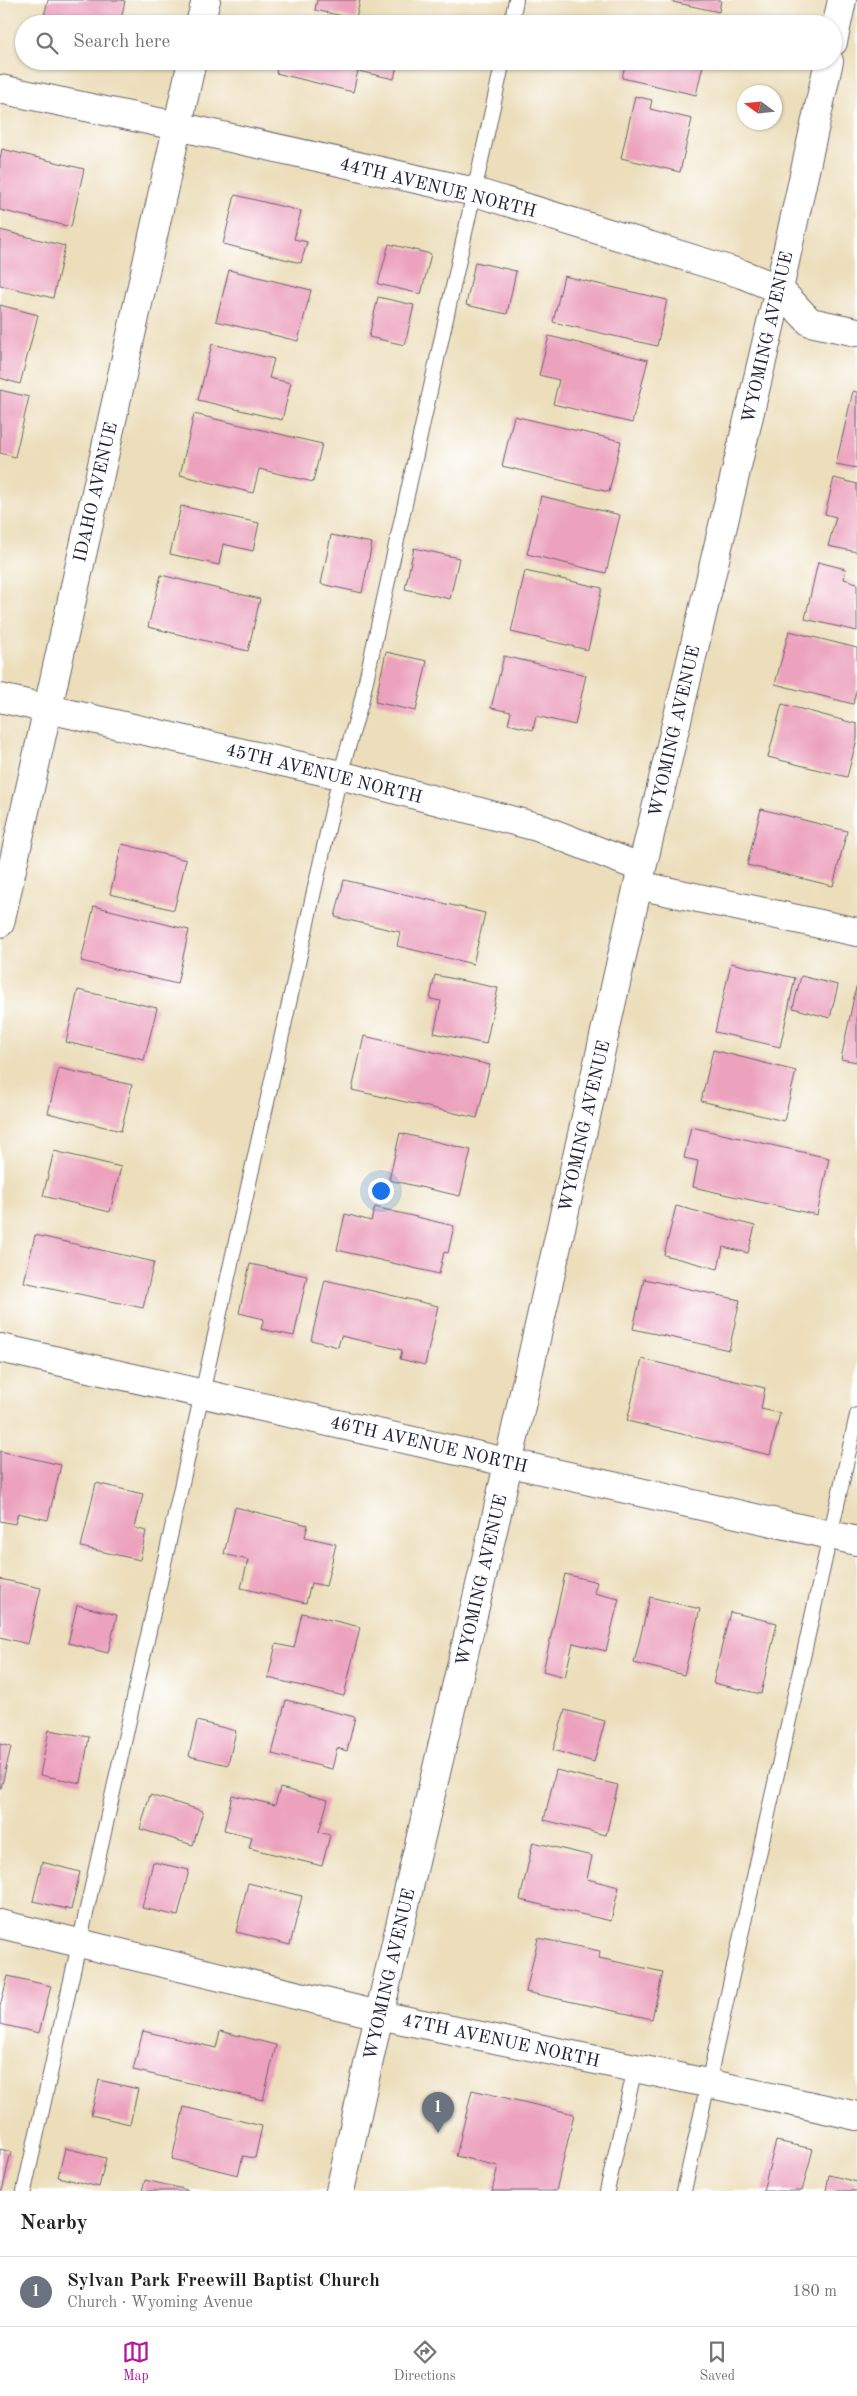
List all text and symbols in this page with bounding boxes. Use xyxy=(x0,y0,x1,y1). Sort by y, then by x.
search box xyxy=(15,15,842,70)
icon: search xyxy=(33,29,61,57)
text: Search here xyxy=(73,33,170,52)
north arrow xyxy=(737,85,782,130)
street label: 44TH AVENUE NORTH xyxy=(338,155,538,221)
street label: WYOMING AVENUE xyxy=(739,250,796,425)
street label: IDAHO AVENUE xyxy=(71,421,121,564)
street label: WYOMING AVENUE xyxy=(646,644,703,819)
street label: 45TH AVENUE NORTH xyxy=(224,741,424,807)
street label: WYOMING AVENUE xyxy=(556,1039,613,1214)
your location xyxy=(368,1178,394,1204)
street label: 46TH AVENUE NORTH xyxy=(328,1414,529,1476)
street label: WYOMING AVENUE xyxy=(453,1493,510,1668)
street label: WYOMING AVENUE xyxy=(361,1887,418,2062)
street label: 47TH AVENUE NORTH xyxy=(400,2011,601,2071)
pin: 1 xyxy=(422,2092,454,2133)
text: Nearby xyxy=(20,2213,88,2234)
text: Sylvan Park Freewill Baptist Church xyxy=(67,2272,380,2291)
text: 1 xyxy=(31,2284,41,2300)
text: 180 m xyxy=(792,2284,837,2300)
text: Church · Wyoming Avenue xyxy=(67,2295,253,2311)
tab: Map xyxy=(122,2338,150,2385)
tab: Directions xyxy=(394,2338,456,2385)
tab: Saved xyxy=(699,2338,735,2385)

